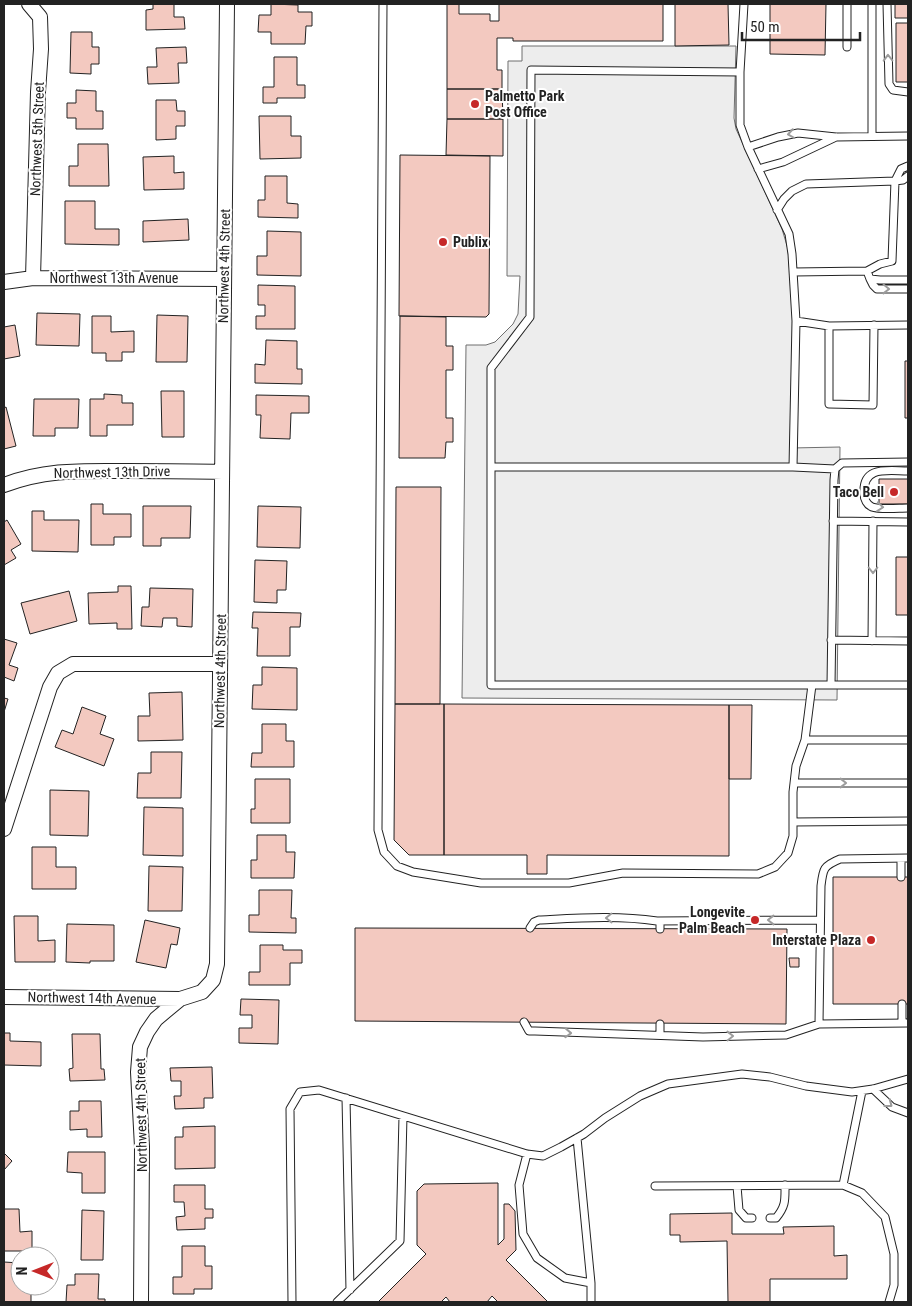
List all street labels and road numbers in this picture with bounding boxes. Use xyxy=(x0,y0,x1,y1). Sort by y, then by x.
street label: Northwest 5th Street xyxy=(27,82,47,196)
street label: Northwest 4th Street xyxy=(215,209,233,323)
street label: Northwest 13th Avenue xyxy=(50,270,179,286)
street label: Northwest 13th Drive xyxy=(54,463,171,481)
street label: Northwest 4th Street xyxy=(211,614,229,728)
street label: Northwest 14th Avenue xyxy=(27,989,157,1007)
street label: Northwest 4th Street xyxy=(132,1058,150,1172)

